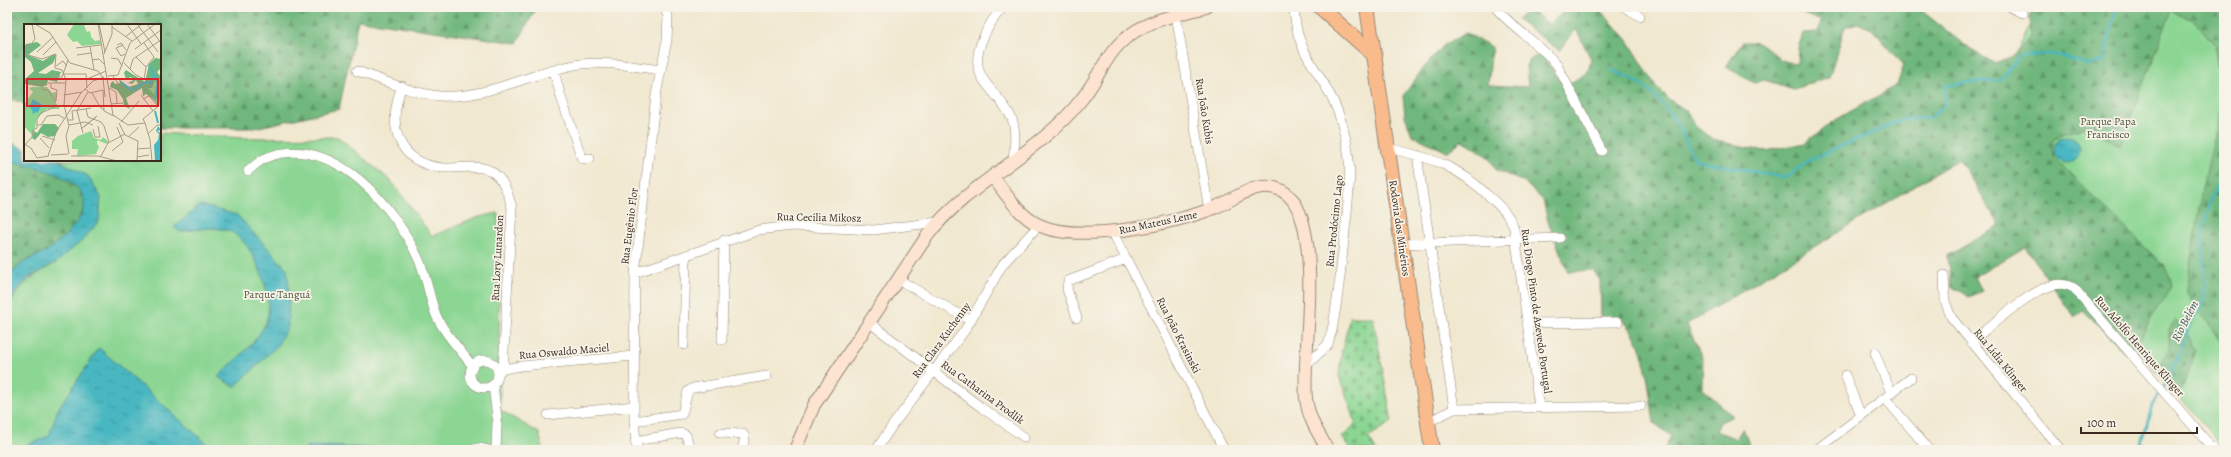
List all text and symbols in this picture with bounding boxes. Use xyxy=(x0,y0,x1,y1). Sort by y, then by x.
inset map xyxy=(24,24,161,161)
street label: Rua João Kubis xyxy=(1192,77,1217,145)
park label: Parque Papa Francisco xyxy=(2080,114,2137,142)
street label: Rua Prodócimo Lago xyxy=(1322,174,1347,268)
street label: Rodovia dos Minérios xyxy=(1385,179,1414,277)
street label: Rua Eugênio Flor xyxy=(617,187,642,265)
street label: Rua Mateus Leme xyxy=(1118,207,1199,238)
street label: Rua Cecília Mikosz xyxy=(777,209,861,226)
street label: Rua Lory Lunardon xyxy=(488,215,507,302)
street label: Rua Diogo Pinto de Azevedo Portugal xyxy=(1518,228,1556,395)
park label: Parque Tanguá xyxy=(243,287,311,302)
street label: Rua Adolfo Henrique Klinger xyxy=(2091,293,2188,400)
street label: Rua João Krasinski xyxy=(1153,295,1204,376)
water label: Rio Belém xyxy=(2168,298,2202,344)
street label: Rua Clara Kuchenny xyxy=(909,299,974,381)
street label: Rua Lídia Klinger xyxy=(1970,325,2031,395)
street label: Rua Oswaldo Maciel xyxy=(518,340,610,363)
street label: Rua Catharina Prodlik xyxy=(938,357,1028,428)
scale bar xyxy=(2081,409,2197,435)
text: 100 m xyxy=(2087,415,2116,431)

